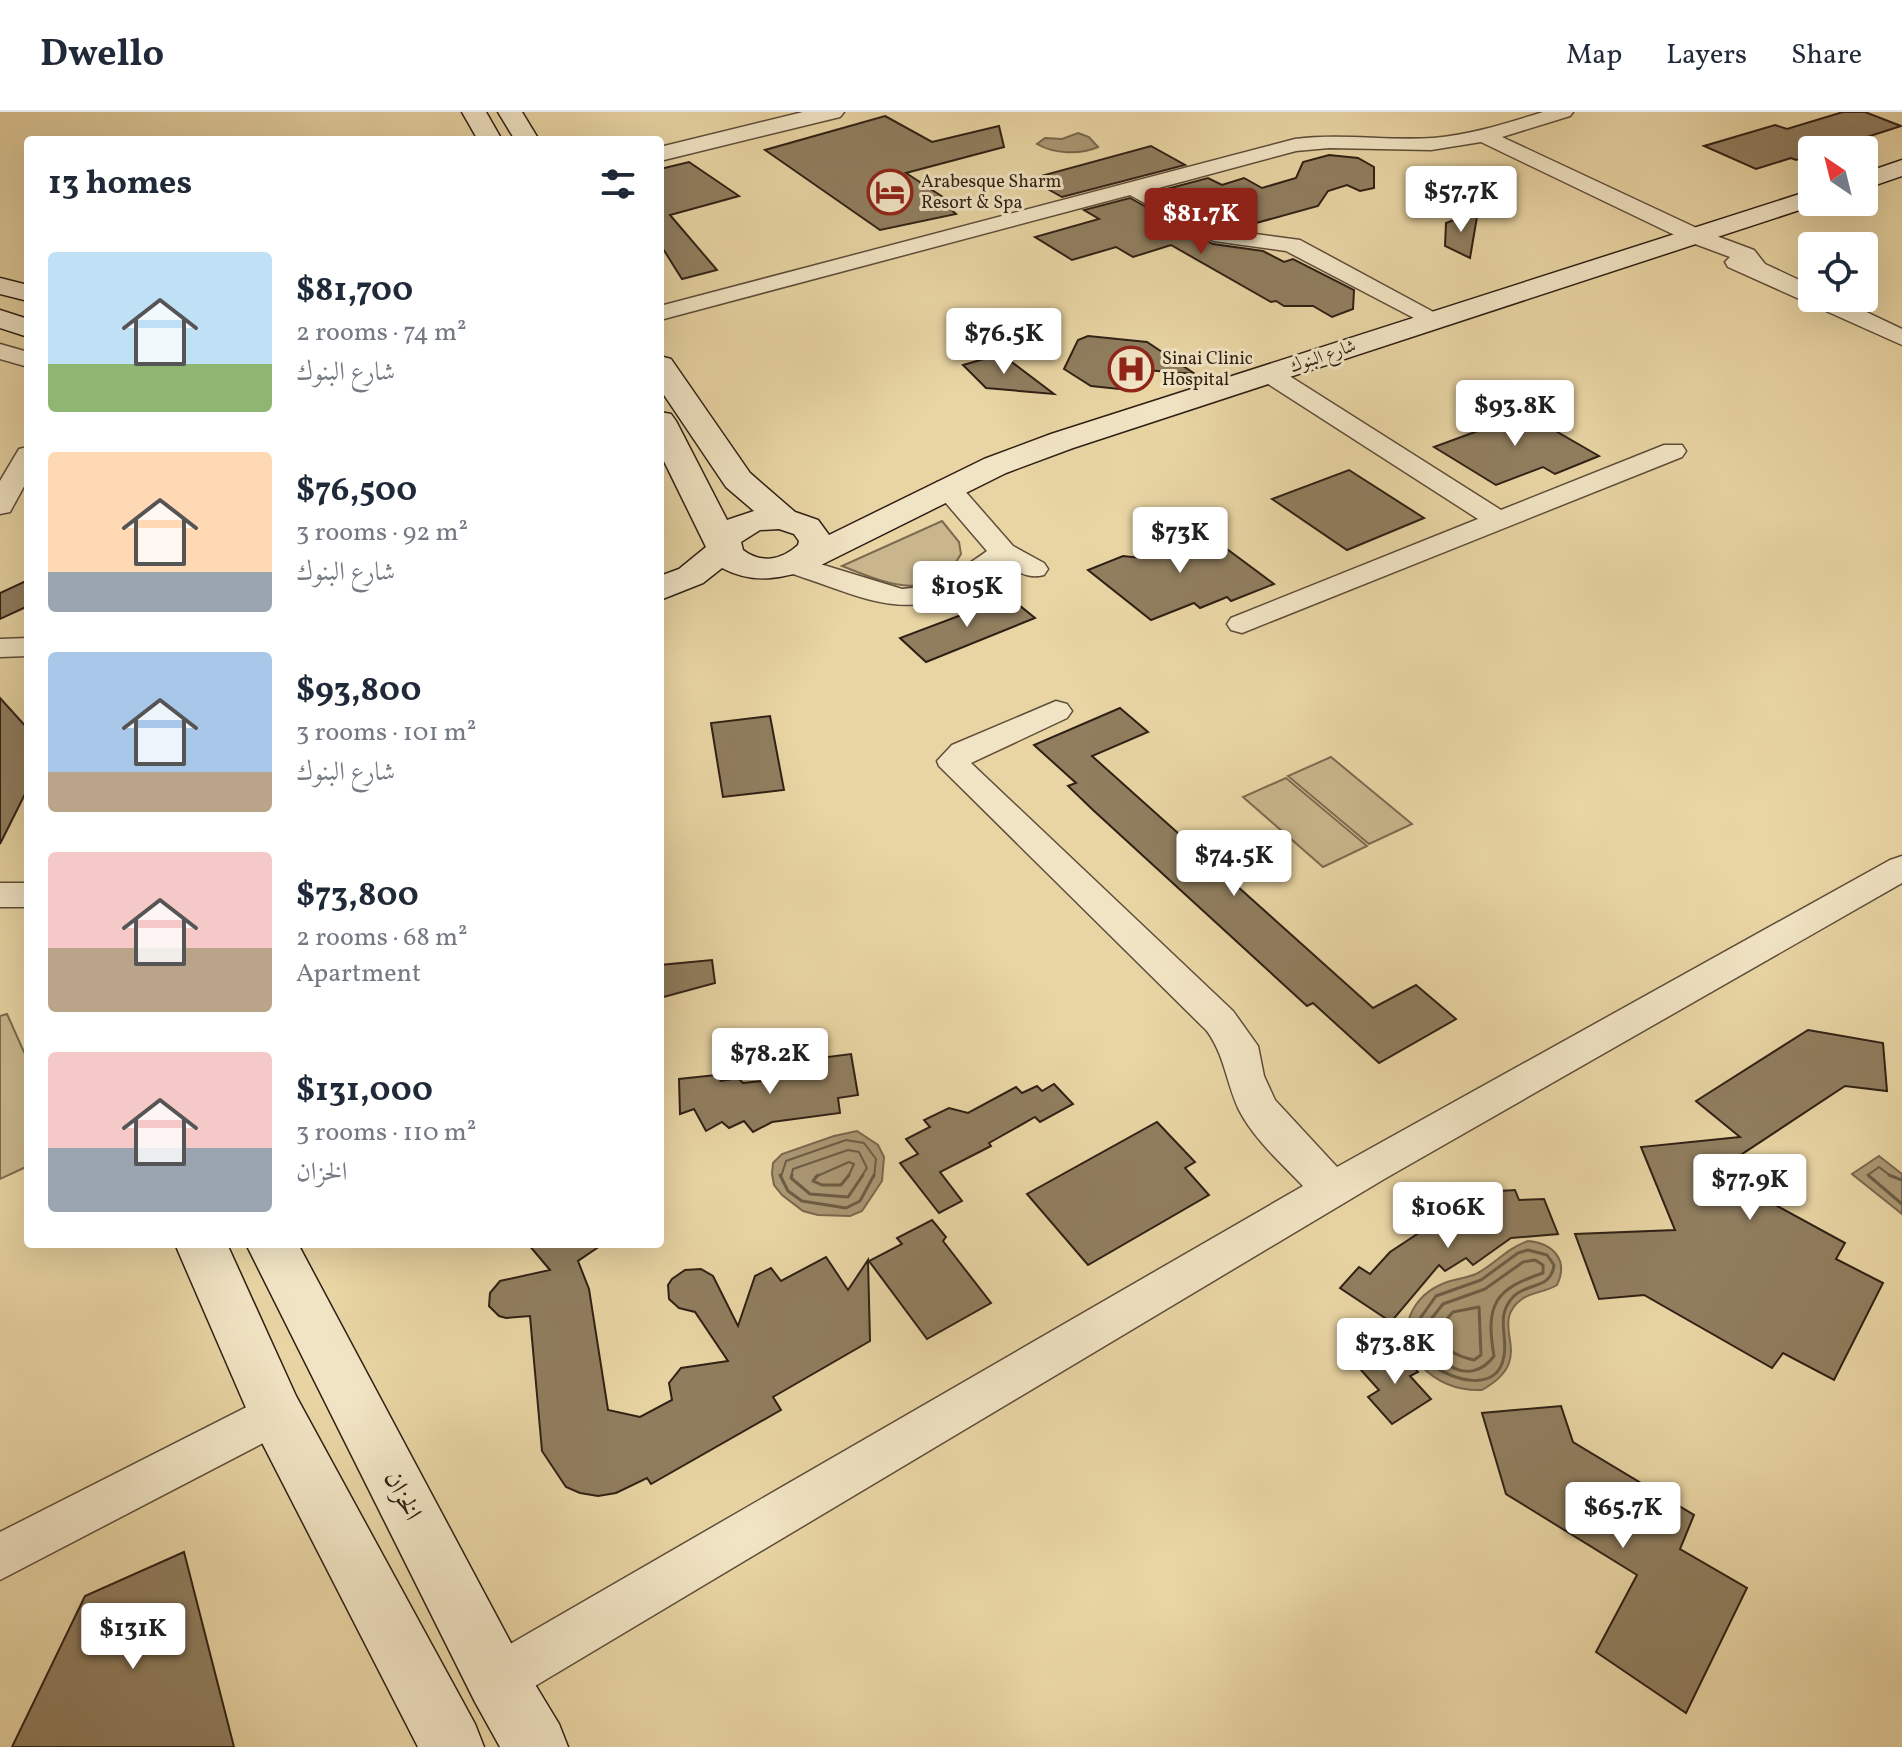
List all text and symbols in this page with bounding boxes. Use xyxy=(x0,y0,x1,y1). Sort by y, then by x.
text: Dwello xyxy=(40,29,164,82)
text: Map xyxy=(1566,36,1622,75)
text: Layers xyxy=(1666,36,1747,75)
text: Share xyxy=(1791,36,1862,75)
north arrow xyxy=(1798,136,1878,216)
map controls xyxy=(1798,136,1878,312)
text: 13 homes xyxy=(48,161,192,208)
icon: filters xyxy=(596,162,640,206)
pin: $57.7K xyxy=(1396,166,1526,234)
hotel icon: Arabesque Sharm Resort & Spa xyxy=(866,168,914,216)
place label: Arabesque Sharm Resort & Spa xyxy=(921,170,1062,216)
text: $57.7K xyxy=(1424,174,1498,210)
pin: $81.7K xyxy=(1136,188,1266,256)
text: $81.7K xyxy=(1163,196,1239,232)
button: locate xyxy=(1798,232,1878,312)
text: $81,700 xyxy=(296,268,413,315)
icon: home xyxy=(112,284,208,380)
pin: $76.5K xyxy=(939,308,1069,376)
text: 2 rooms · 74 m² xyxy=(296,315,467,351)
text: $76.5K xyxy=(964,316,1044,352)
street label: شارع البنوك xyxy=(1286,334,1360,381)
hospital icon: Sinai Clinic Hospital xyxy=(1107,345,1155,393)
place label: Sinai Clinic Hospital xyxy=(1162,347,1253,393)
text: شارع البنوك xyxy=(296,355,395,391)
pin: $93.8K xyxy=(1450,380,1580,448)
text: $93.8K xyxy=(1474,388,1556,424)
text: $76,500 xyxy=(296,468,417,515)
icon: home xyxy=(112,484,208,580)
pin: $73K xyxy=(1133,507,1227,575)
text: 3 rooms · 92 m² xyxy=(296,515,468,551)
text: $73K xyxy=(1151,515,1209,551)
text: شارع البنوك xyxy=(296,555,395,591)
pin: $105K xyxy=(911,561,1023,629)
text: $105K xyxy=(931,569,1003,605)
text: $93,800 xyxy=(296,668,421,715)
icon: home xyxy=(112,684,208,780)
text: 3 rooms · 101 m² xyxy=(296,715,476,751)
text: شارع البنوك xyxy=(296,755,395,791)
pin: $74.5K xyxy=(1169,830,1299,898)
text: $74.5K xyxy=(1194,838,1274,874)
text: $73,800 xyxy=(296,873,419,920)
icon: home xyxy=(112,884,208,980)
text: 2 rooms · 68 m² xyxy=(296,920,468,956)
text: Apartment xyxy=(296,956,421,992)
pin: $78.2K xyxy=(705,1028,835,1096)
text: $78.2K xyxy=(730,1036,810,1072)
text: $131,000 xyxy=(296,1068,433,1115)
icon: home xyxy=(112,1084,208,1180)
text: 3 rooms · 110 m² xyxy=(296,1115,476,1151)
pin: $77.9K xyxy=(1685,1154,1815,1222)
text: الخزان xyxy=(296,1155,347,1191)
text: $77.9K xyxy=(1711,1162,1789,1198)
pin: $106K xyxy=(1392,1182,1504,1250)
text: $106K xyxy=(1411,1190,1485,1226)
pin: $73.8K xyxy=(1330,1318,1460,1386)
text: $73.8K xyxy=(1355,1326,1435,1362)
street label: الخزان xyxy=(374,1465,430,1527)
pin: $65.7K xyxy=(1558,1482,1688,1550)
text: $65.7K xyxy=(1583,1490,1663,1526)
pin: $131K xyxy=(77,1603,189,1671)
text: $131K xyxy=(99,1611,167,1647)

